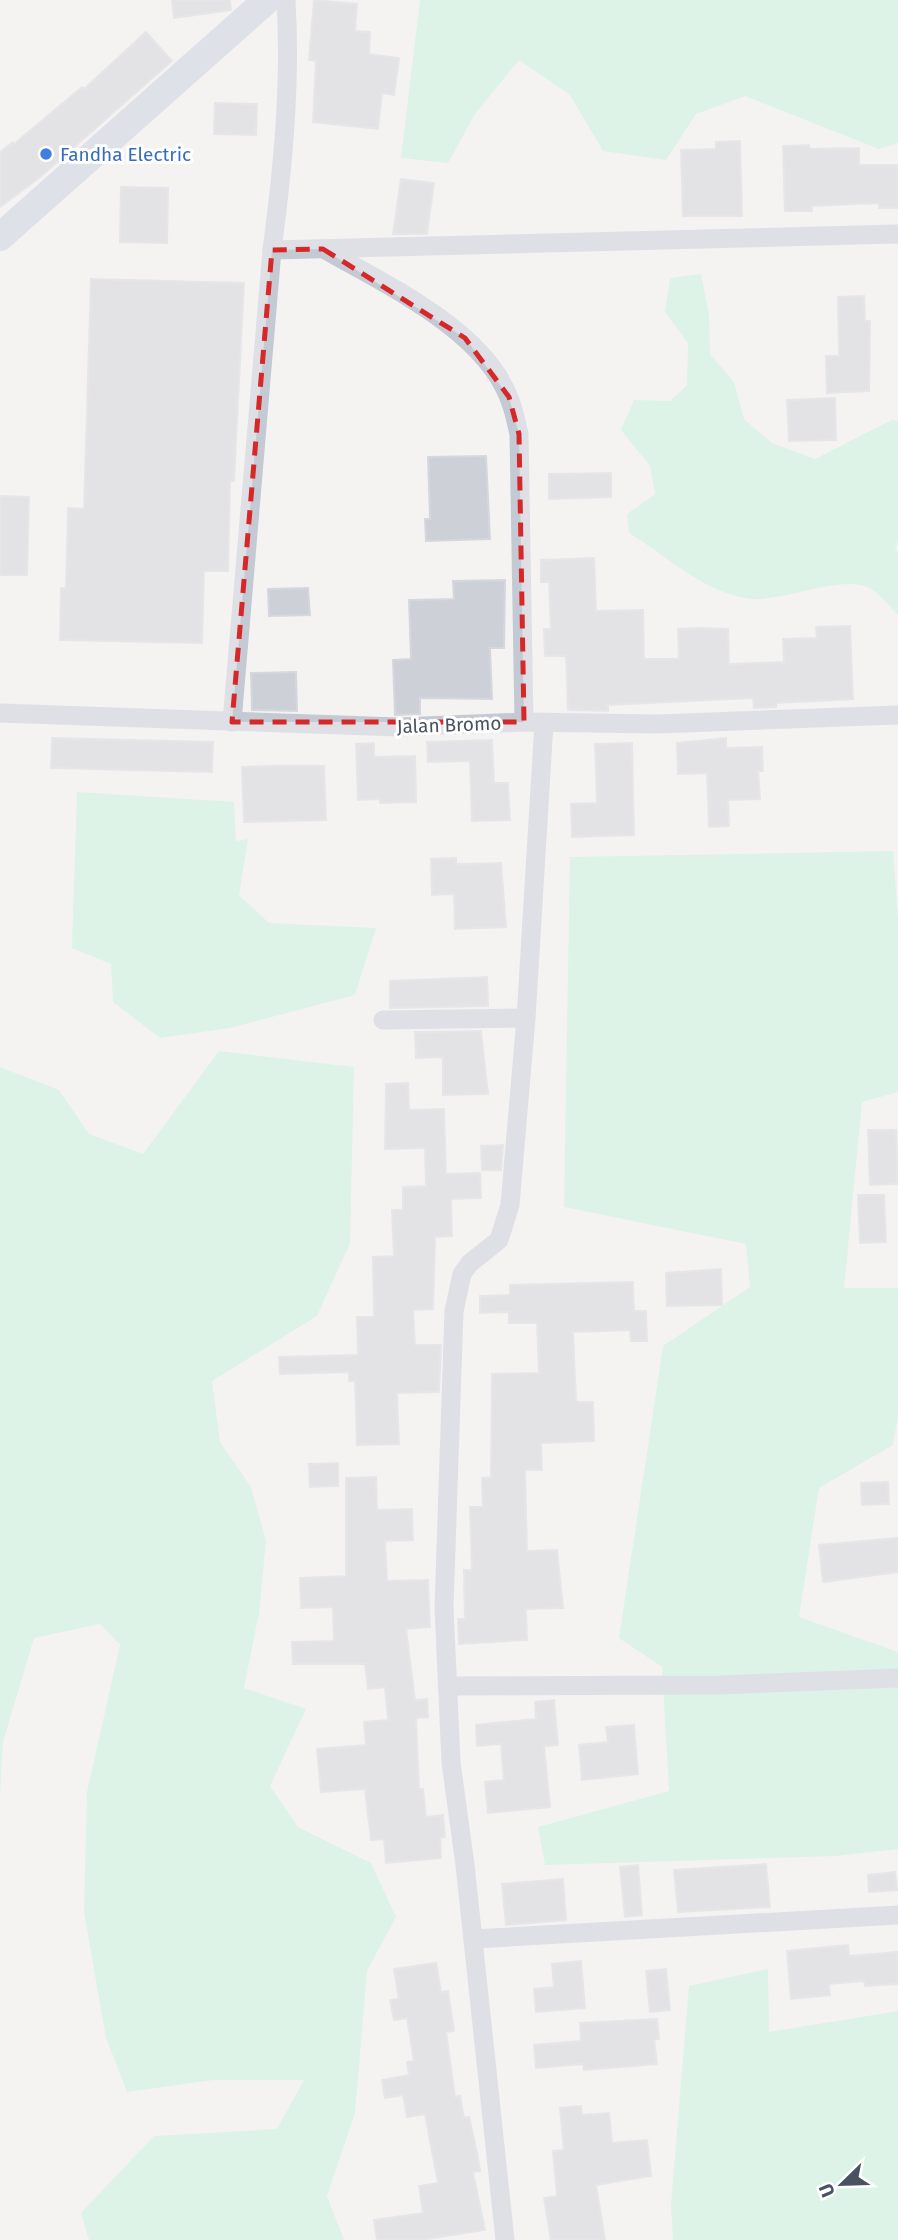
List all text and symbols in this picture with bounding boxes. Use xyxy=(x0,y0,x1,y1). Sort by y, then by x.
place label: Fandha Electric xyxy=(60,143,191,166)
marker: Fandha Electric xyxy=(38,146,54,162)
street label: Jalan Bromo xyxy=(396,712,502,738)
north arrow xyxy=(807,2149,877,2219)
text: U xyxy=(814,2180,840,2201)

